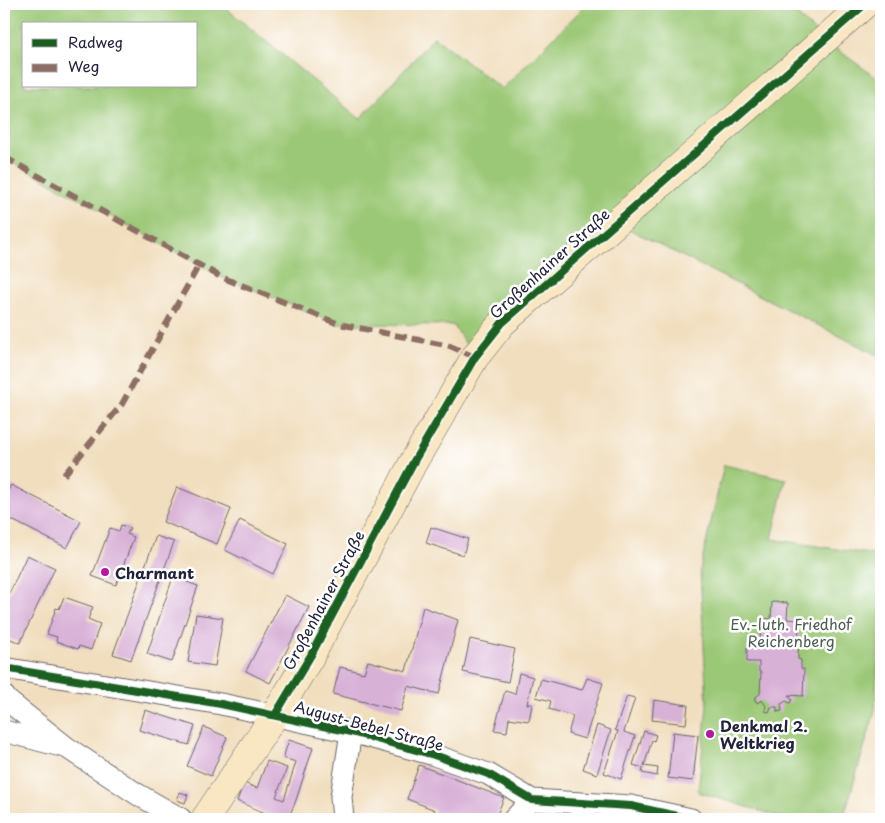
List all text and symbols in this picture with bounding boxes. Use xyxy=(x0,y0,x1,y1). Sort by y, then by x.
legend xyxy=(22,22,198,88)
text: Radweg xyxy=(68,30,123,53)
text: Weg xyxy=(68,54,99,77)
street label: Großenhainer Straße xyxy=(484,203,614,323)
street label: Großenhainer Straße xyxy=(276,526,370,674)
place label: Charmant xyxy=(115,561,194,584)
marker: Charmant xyxy=(99,566,111,578)
park label: Ev.-luth. Friedhof Reichenberg xyxy=(730,612,853,652)
street label: August-Bebel-Straße xyxy=(292,694,446,756)
place label: Denkmal 2. Weltkrieg xyxy=(720,714,808,754)
marker: Denkmal 2. Weltkrieg xyxy=(704,728,716,740)

